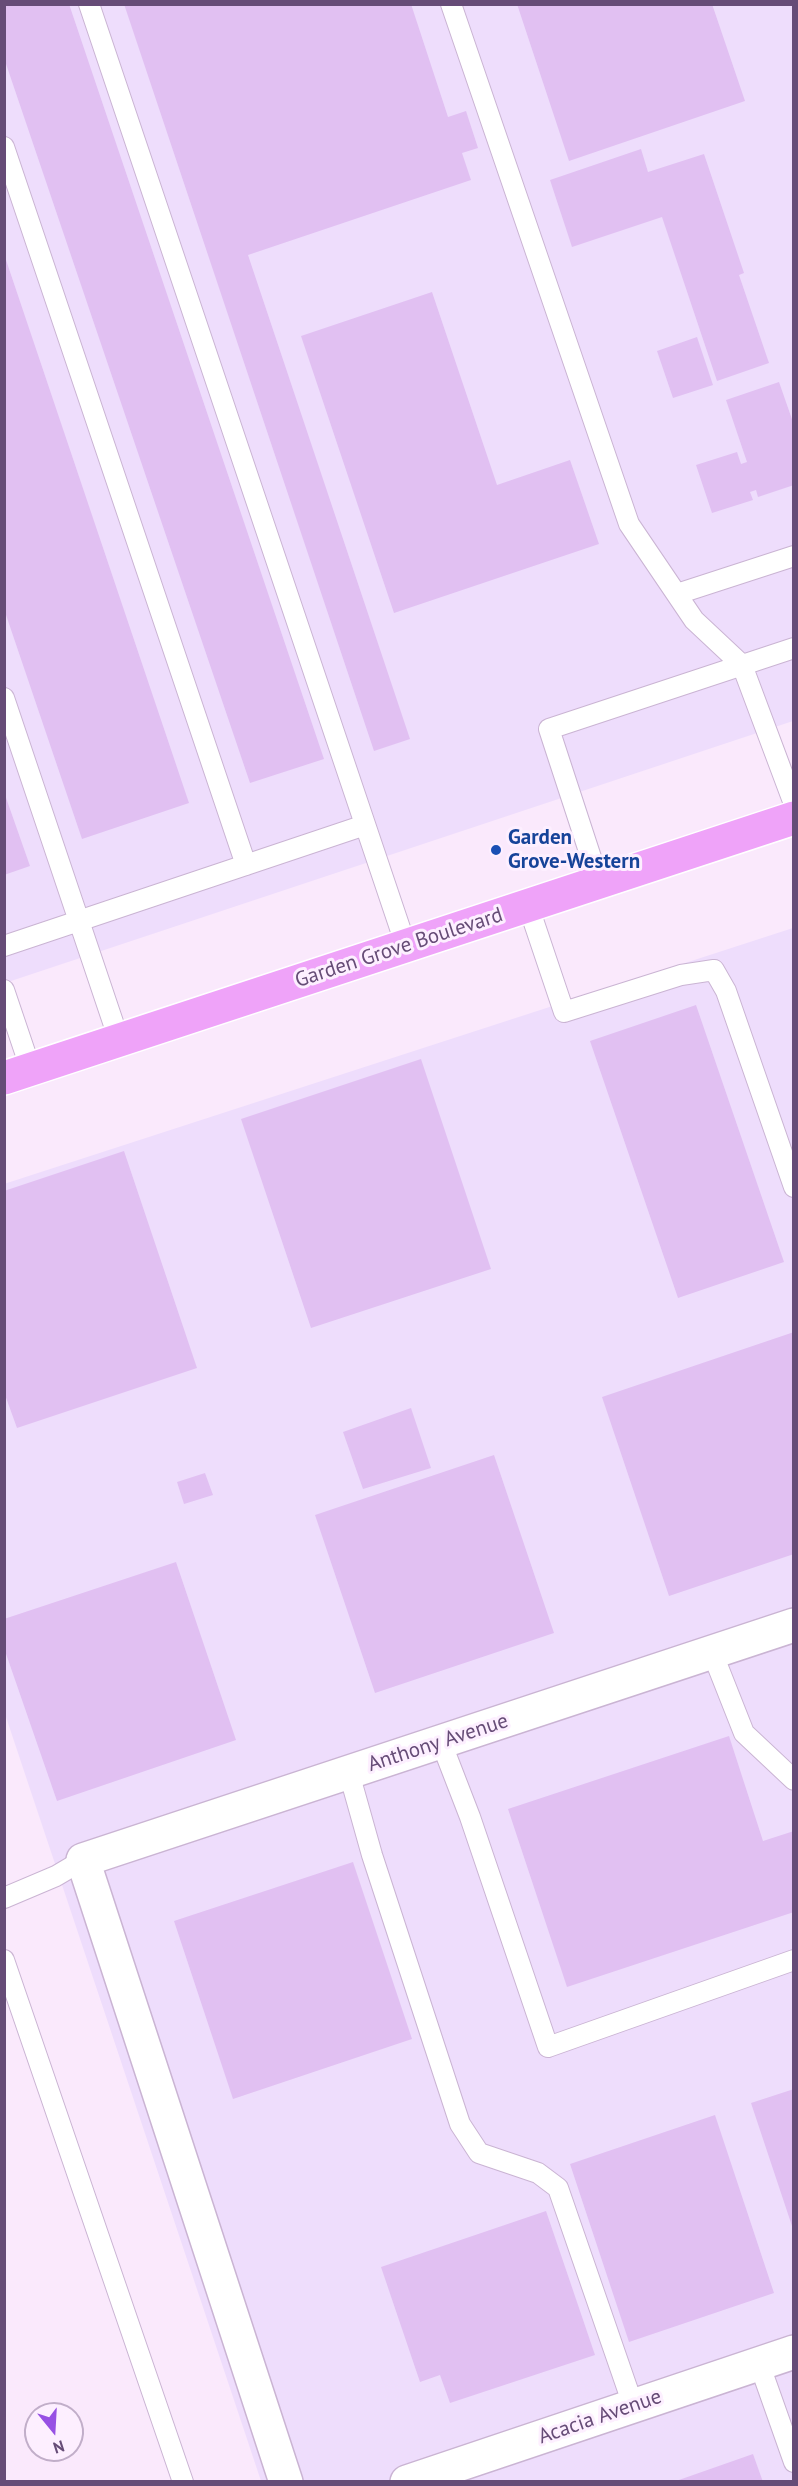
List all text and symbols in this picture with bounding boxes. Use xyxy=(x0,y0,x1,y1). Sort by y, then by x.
place label: Garden Grove-Western xyxy=(508,825,640,875)
marker: Garden Grove-Western xyxy=(489,843,503,857)
street label: Garden Grove Boulevard xyxy=(292,903,506,993)
street label: Anthony Avenue xyxy=(365,1708,511,1778)
street label: Acacia Avenue xyxy=(535,2384,665,2450)
north arrow xyxy=(24,2402,84,2462)
text: N xyxy=(51,2436,67,2458)

